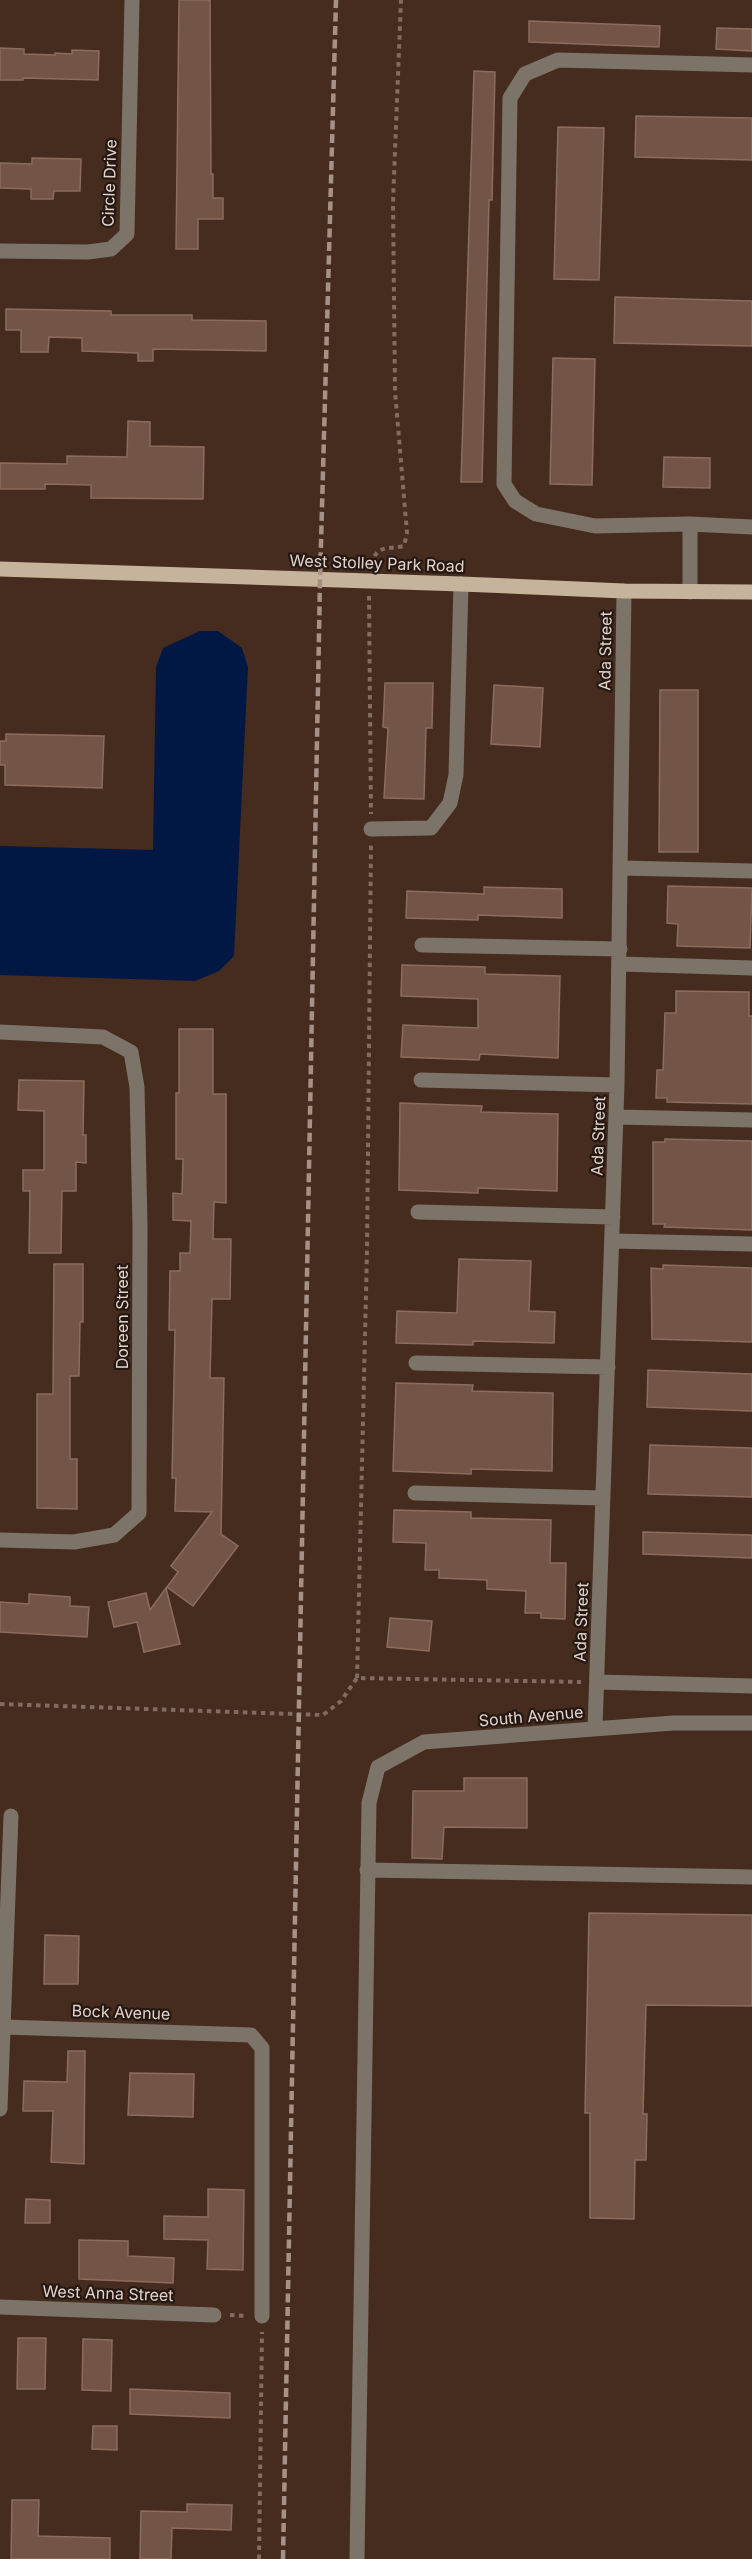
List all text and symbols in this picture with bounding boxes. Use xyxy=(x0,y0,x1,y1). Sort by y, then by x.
street label: Circle Drive xyxy=(97,139,121,227)
street label: West Stolley Park Road xyxy=(289,550,465,576)
street label: Ada Street xyxy=(594,611,616,691)
street label: Ada Street xyxy=(587,1096,609,1176)
street label: Doreen Street xyxy=(112,1265,132,1369)
street label: Ada Street xyxy=(570,1582,592,1662)
street label: South Avenue xyxy=(478,1701,584,1731)
street label: Bock Avenue xyxy=(71,2000,171,2024)
street label: West Anna Street xyxy=(42,2281,174,2305)

